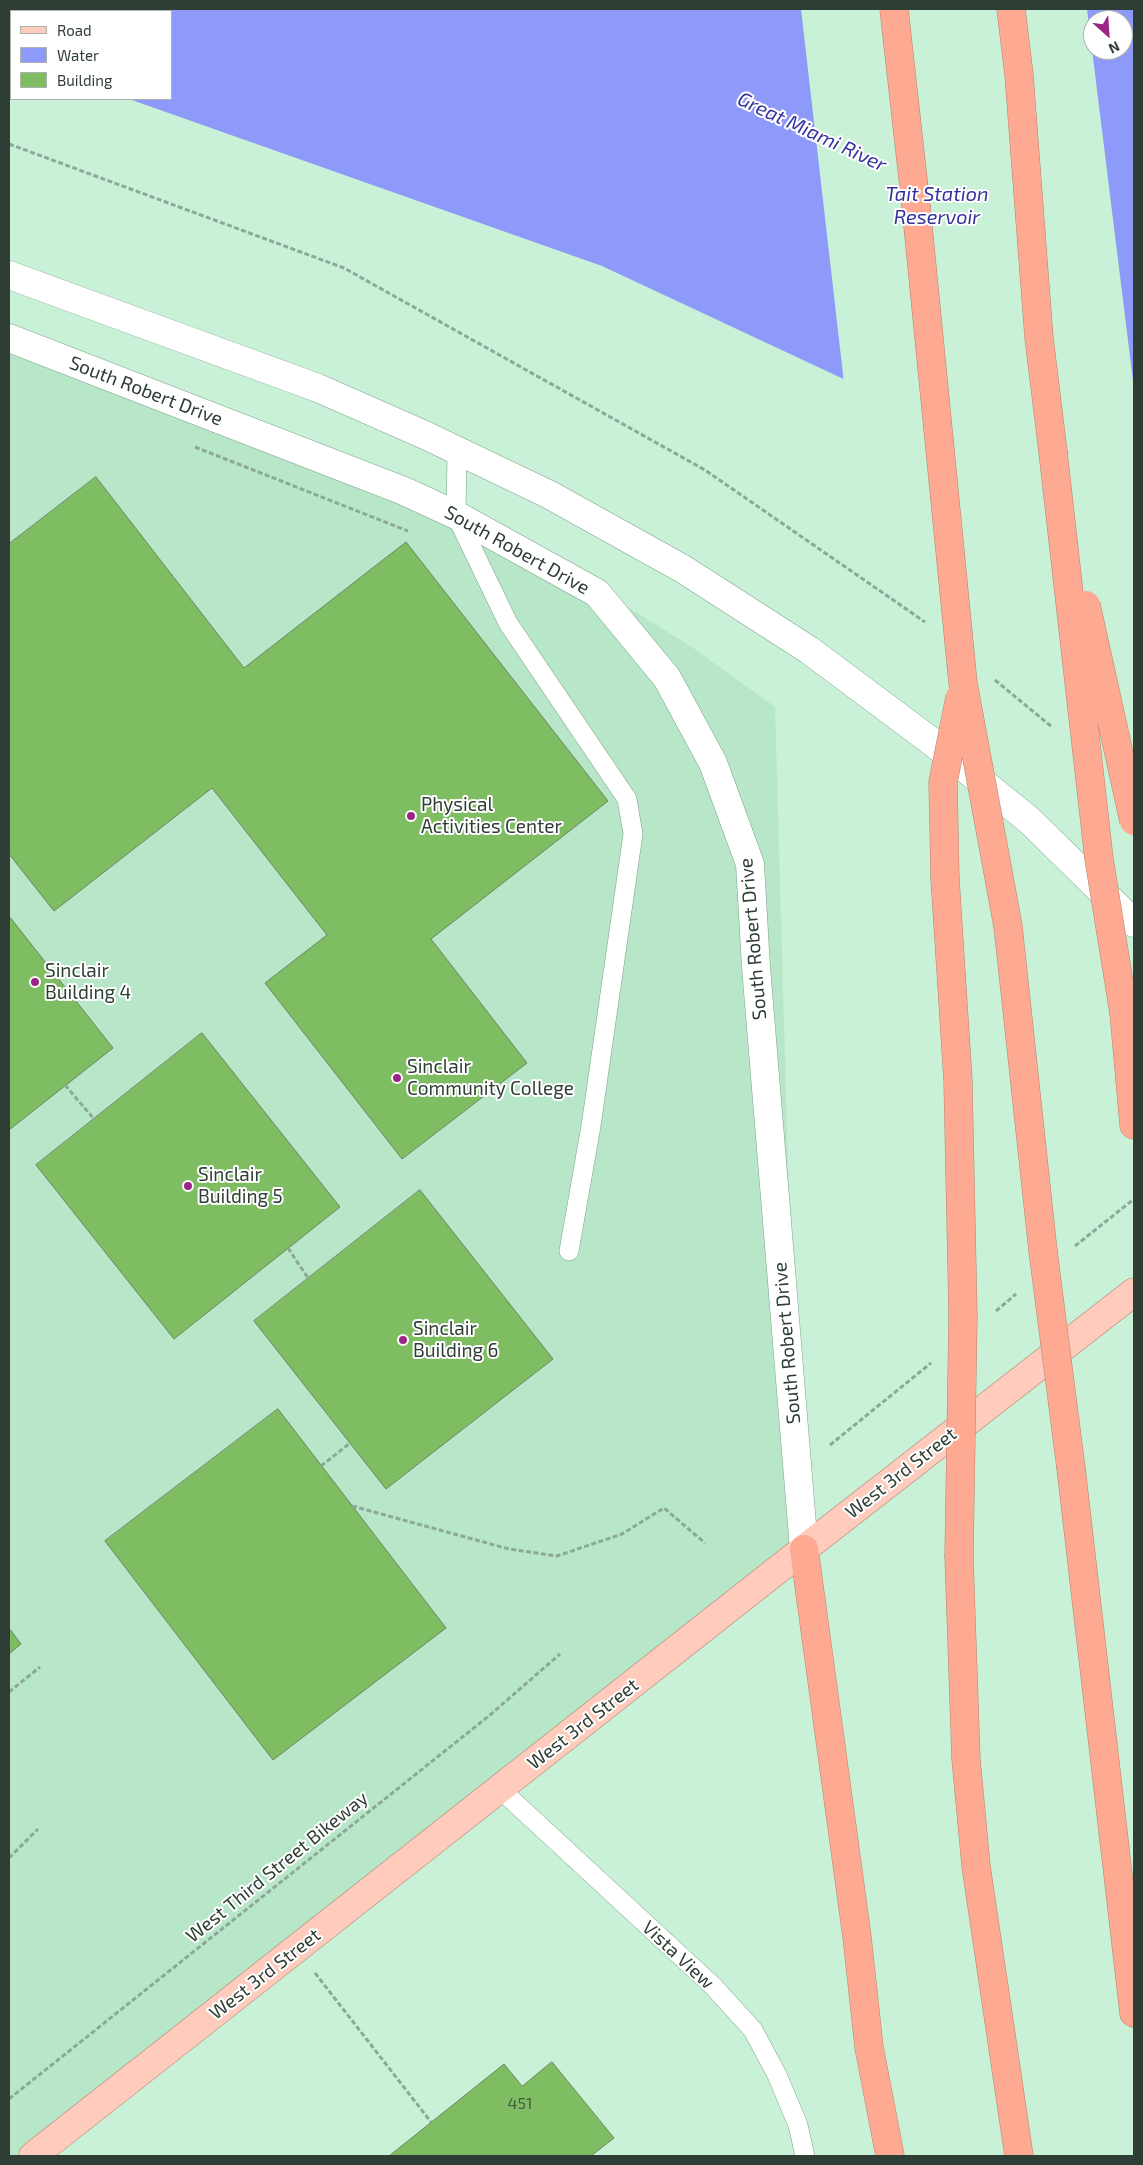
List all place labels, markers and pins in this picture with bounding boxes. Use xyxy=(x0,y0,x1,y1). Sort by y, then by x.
place label: Physical Activities Center xyxy=(421,794,562,838)
marker: Physical Activities Center xyxy=(405,810,417,822)
place label: Sinclair Building 4 xyxy=(45,960,131,1004)
marker: Sinclair Building 4 xyxy=(29,976,41,988)
place label: Sinclair Community College xyxy=(407,1056,574,1100)
marker: Sinclair Community College xyxy=(391,1072,403,1084)
place label: Sinclair Building 5 xyxy=(198,1164,283,1208)
marker: Sinclair Building 5 xyxy=(182,1180,194,1192)
place label: Sinclair Building 6 xyxy=(413,1318,498,1362)
marker: Sinclair Building 6 xyxy=(397,1334,409,1346)

